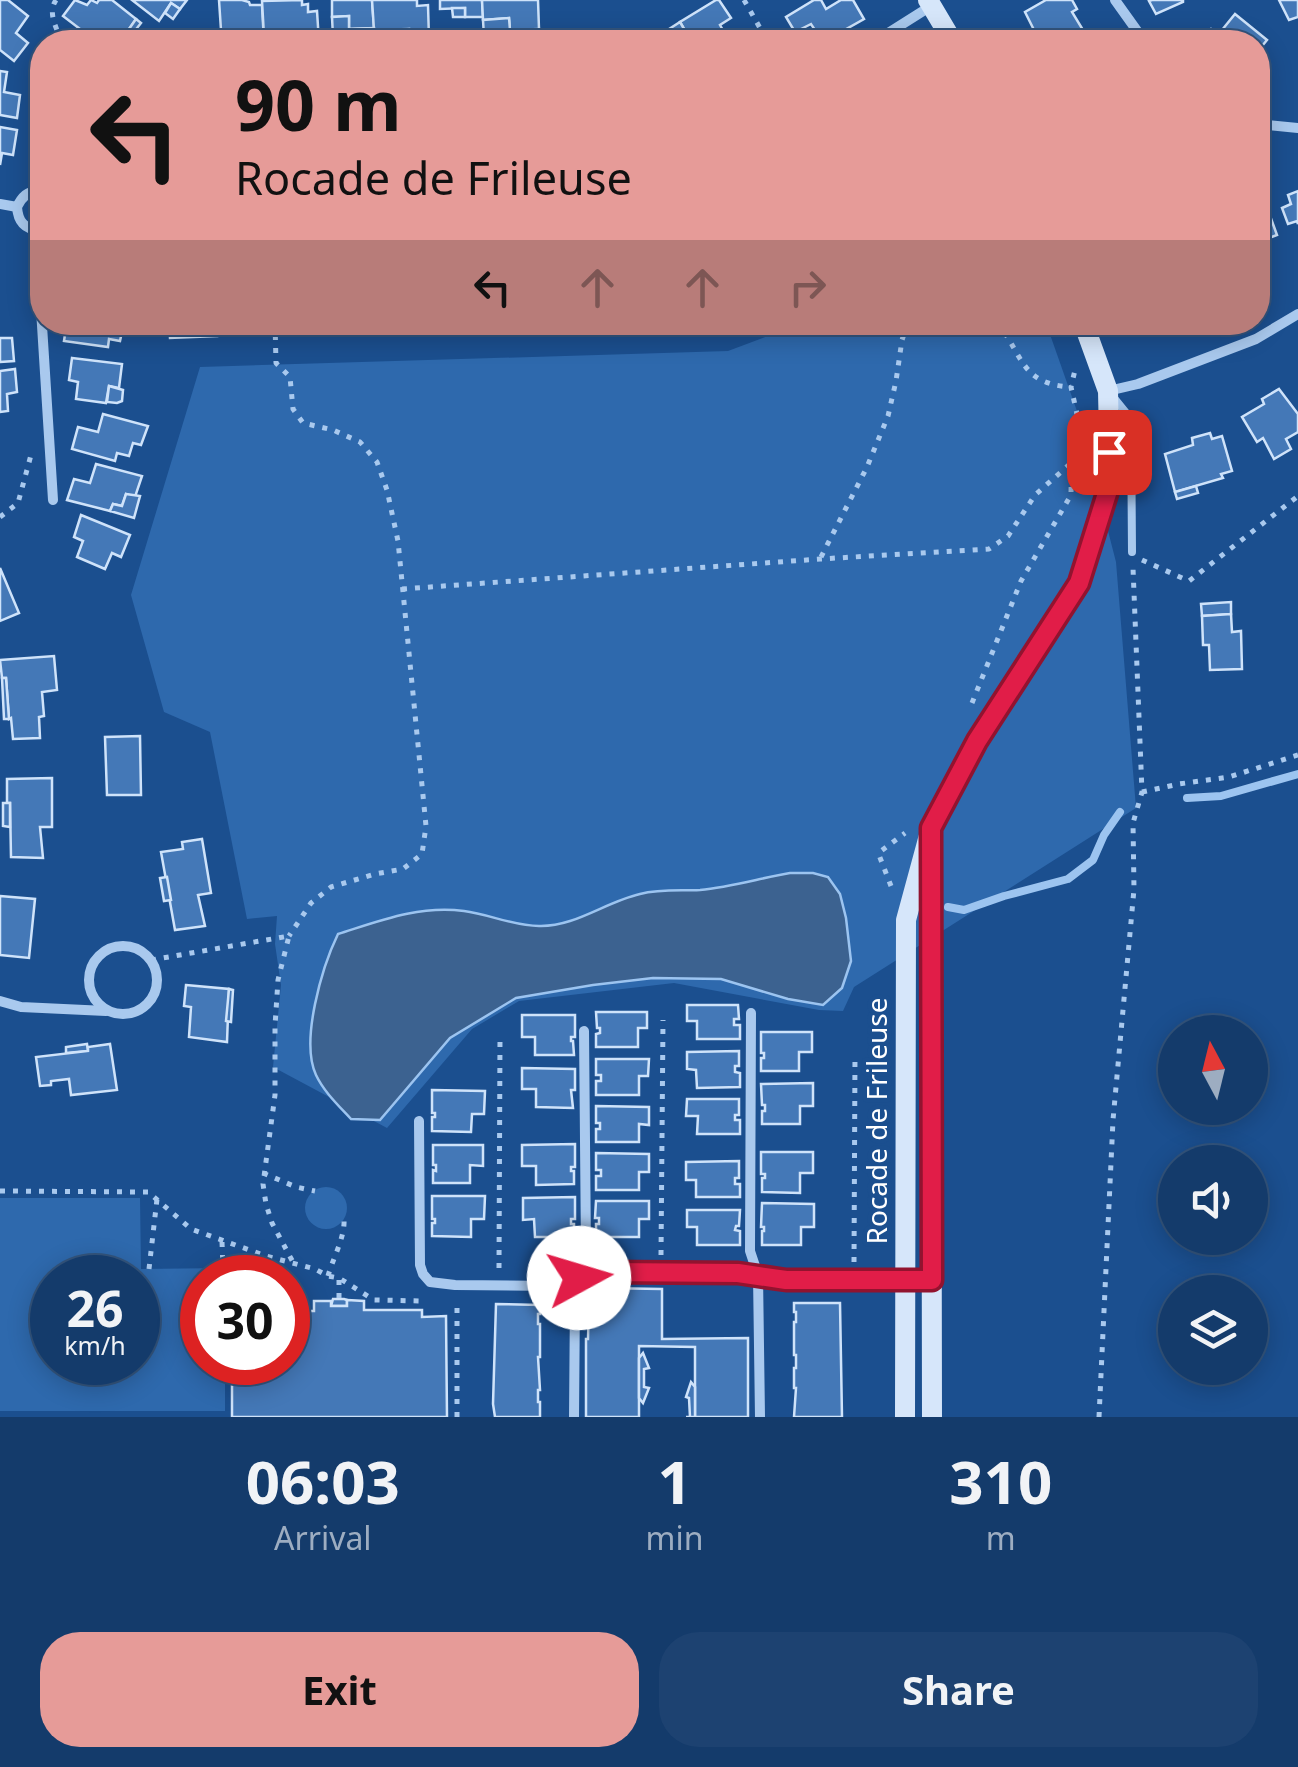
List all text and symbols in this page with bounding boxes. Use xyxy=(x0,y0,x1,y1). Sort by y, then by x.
text: 90 m xyxy=(235,56,402,152)
icon: left xyxy=(70,70,200,200)
text: Rocade de Frileuse xyxy=(235,147,632,208)
icon: left xyxy=(465,260,520,315)
icon: ahead xyxy=(570,260,625,315)
icon: ahead xyxy=(675,260,730,315)
icon: right xyxy=(780,260,835,315)
pin xyxy=(1067,410,1152,495)
icon: arrive xyxy=(1082,425,1137,480)
street label: Rocade de Frileuse xyxy=(857,998,895,1244)
north arrow xyxy=(1158,1015,1268,1125)
map controls xyxy=(1158,1015,1268,1385)
button: sound xyxy=(1158,1145,1268,1255)
position arrow xyxy=(527,1226,631,1330)
speed limit sign: 30 xyxy=(180,1255,310,1385)
text: 26 xyxy=(66,1274,124,1342)
button: layers xyxy=(1158,1275,1268,1385)
text: km/h xyxy=(64,1328,126,1362)
text: 06:03 xyxy=(246,1440,400,1522)
text: 1 xyxy=(657,1440,692,1522)
text: 310 xyxy=(949,1440,1052,1522)
text: Arrival xyxy=(274,1516,372,1559)
text: min xyxy=(646,1516,704,1559)
text: m xyxy=(986,1516,1016,1559)
button: Exit xyxy=(40,1632,639,1747)
button: Share xyxy=(659,1632,1258,1747)

